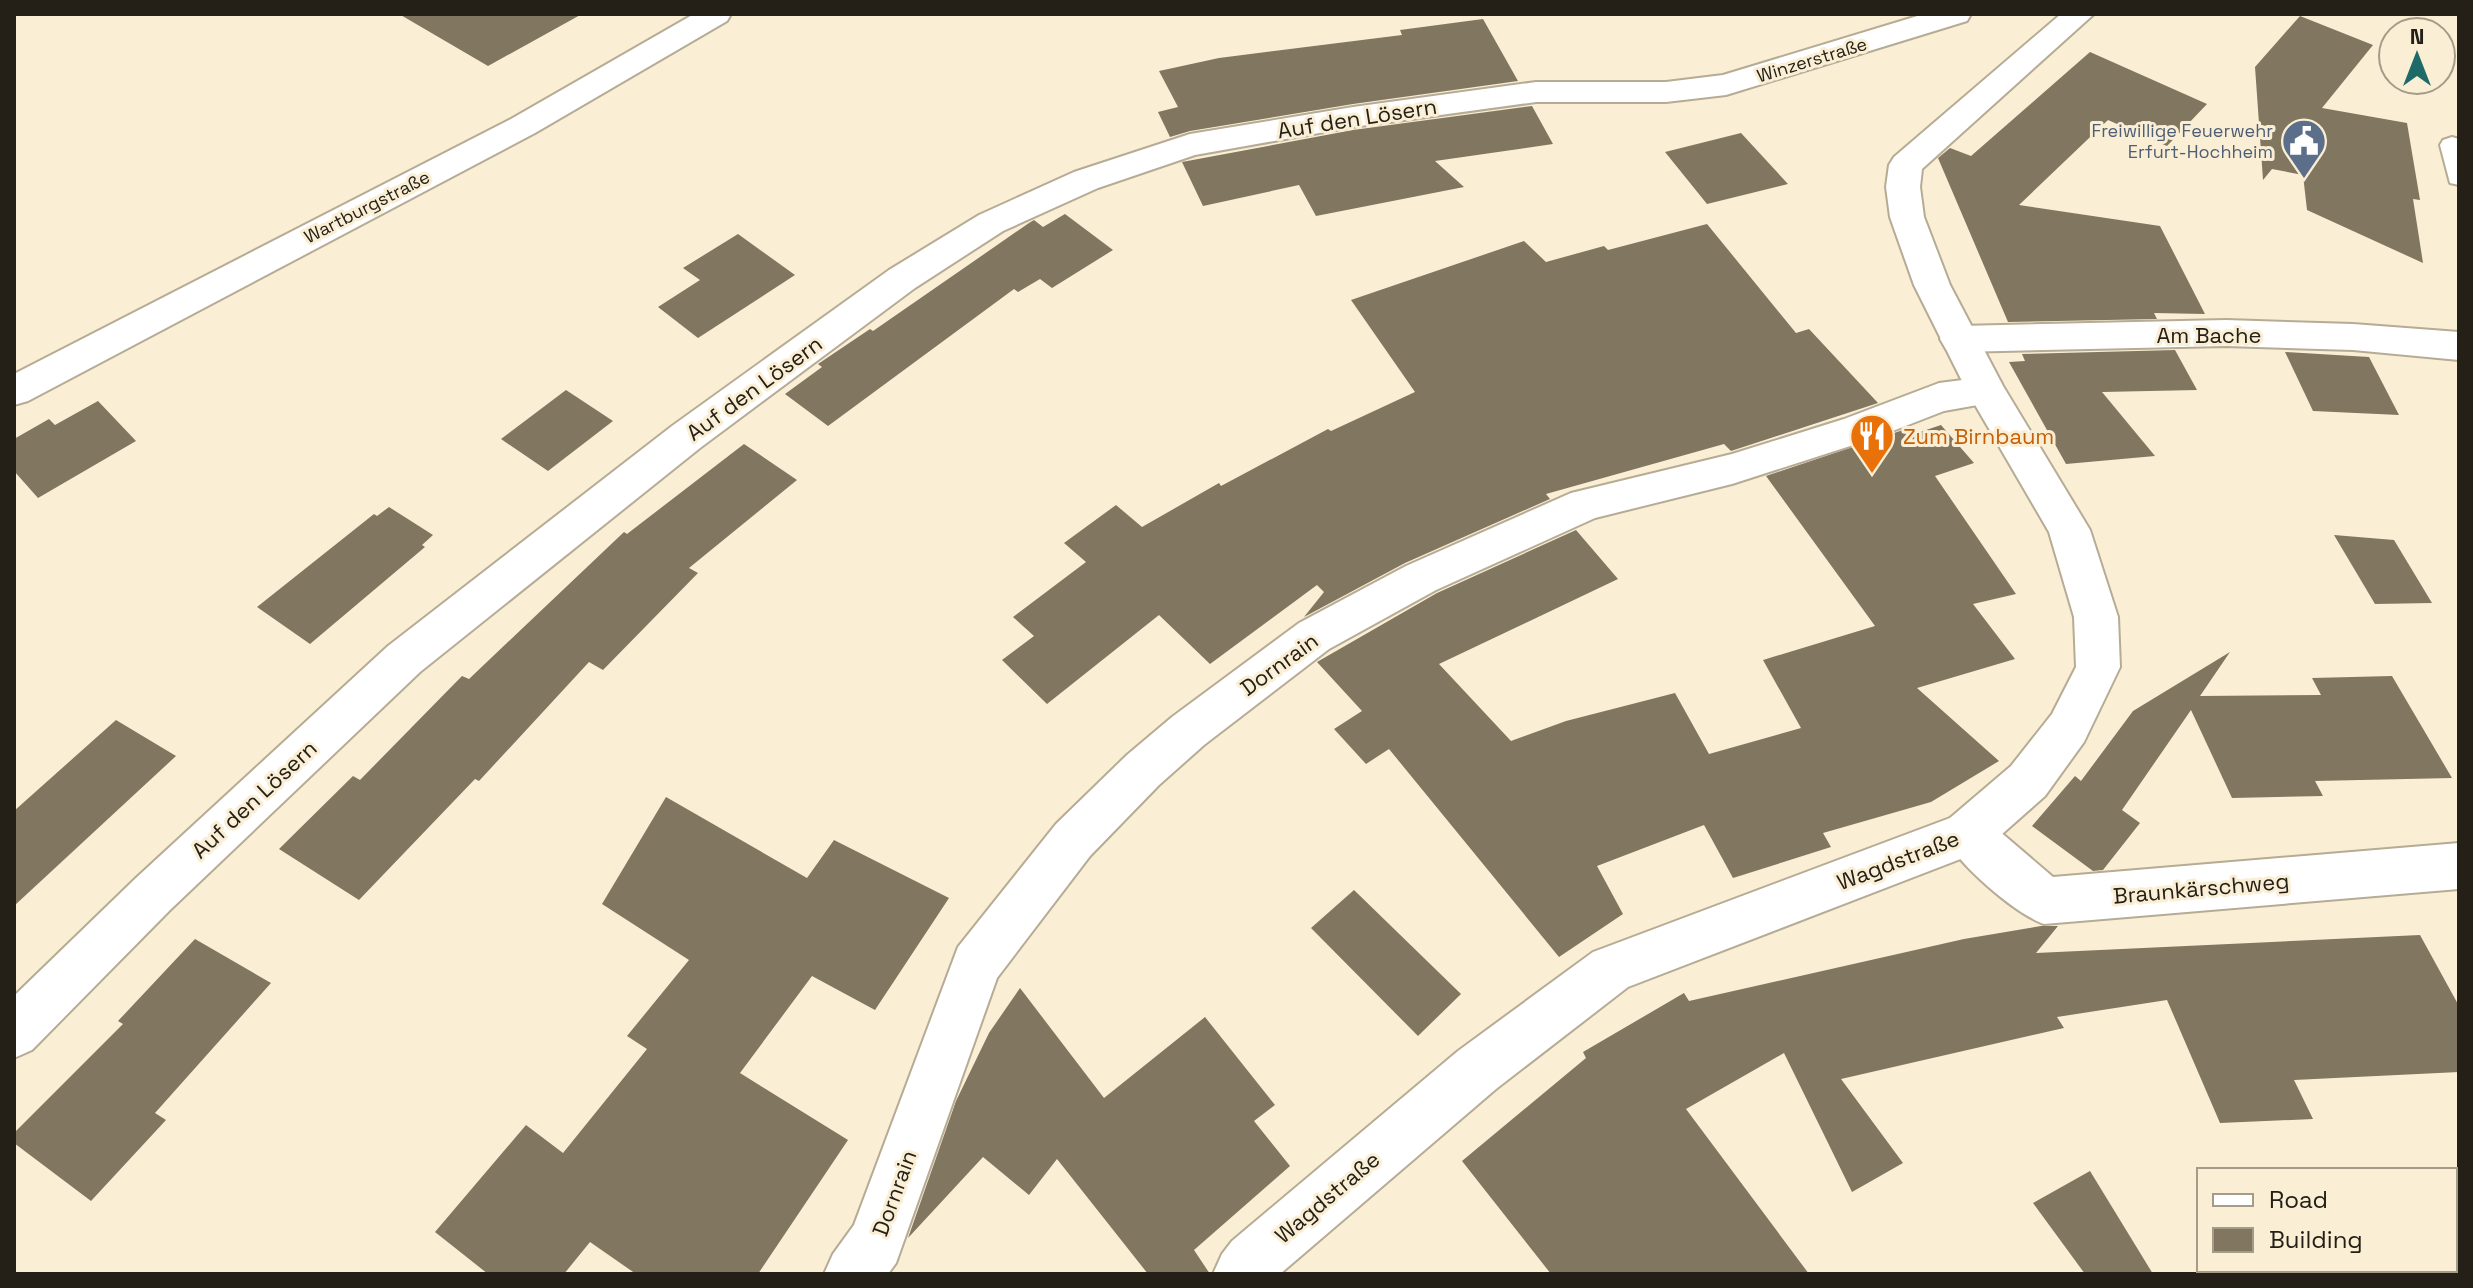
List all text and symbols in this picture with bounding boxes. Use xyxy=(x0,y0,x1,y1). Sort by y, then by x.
north arrow xyxy=(2377,16,2457,96)
text: N xyxy=(2410,22,2424,50)
street label: Winzerstraße xyxy=(1754,32,1870,87)
street label: Auf den Lösern xyxy=(1275,92,1439,144)
public building icon: Freiwillige Feuerwehr Erfurt-Hochheim xyxy=(2280,117,2328,180)
place label: Freiwillige Feuerwehr Erfurt-Hochheim xyxy=(2091,119,2273,163)
street label: Wartburgstraße xyxy=(300,165,433,248)
street label: Am Bache xyxy=(2157,321,2262,349)
street label: Auf den Lösern xyxy=(681,329,827,447)
restaurant icon: Zum Birnbaum xyxy=(1848,412,1896,475)
place label: Zum Birnbaum xyxy=(1903,422,2054,450)
street label: Dornrain xyxy=(1235,626,1323,702)
street label: Auf den Lösern xyxy=(186,734,322,864)
street label: Wagdstraße xyxy=(1833,824,1963,896)
street label: Braunkärschweg xyxy=(2112,866,2290,910)
street label: Wagdstraße xyxy=(1269,1145,1385,1249)
street label: Dornrain xyxy=(866,1146,922,1240)
legend xyxy=(2197,1168,2457,1272)
text: Road xyxy=(2269,1184,2328,1215)
text: Building xyxy=(2269,1224,2363,1255)

